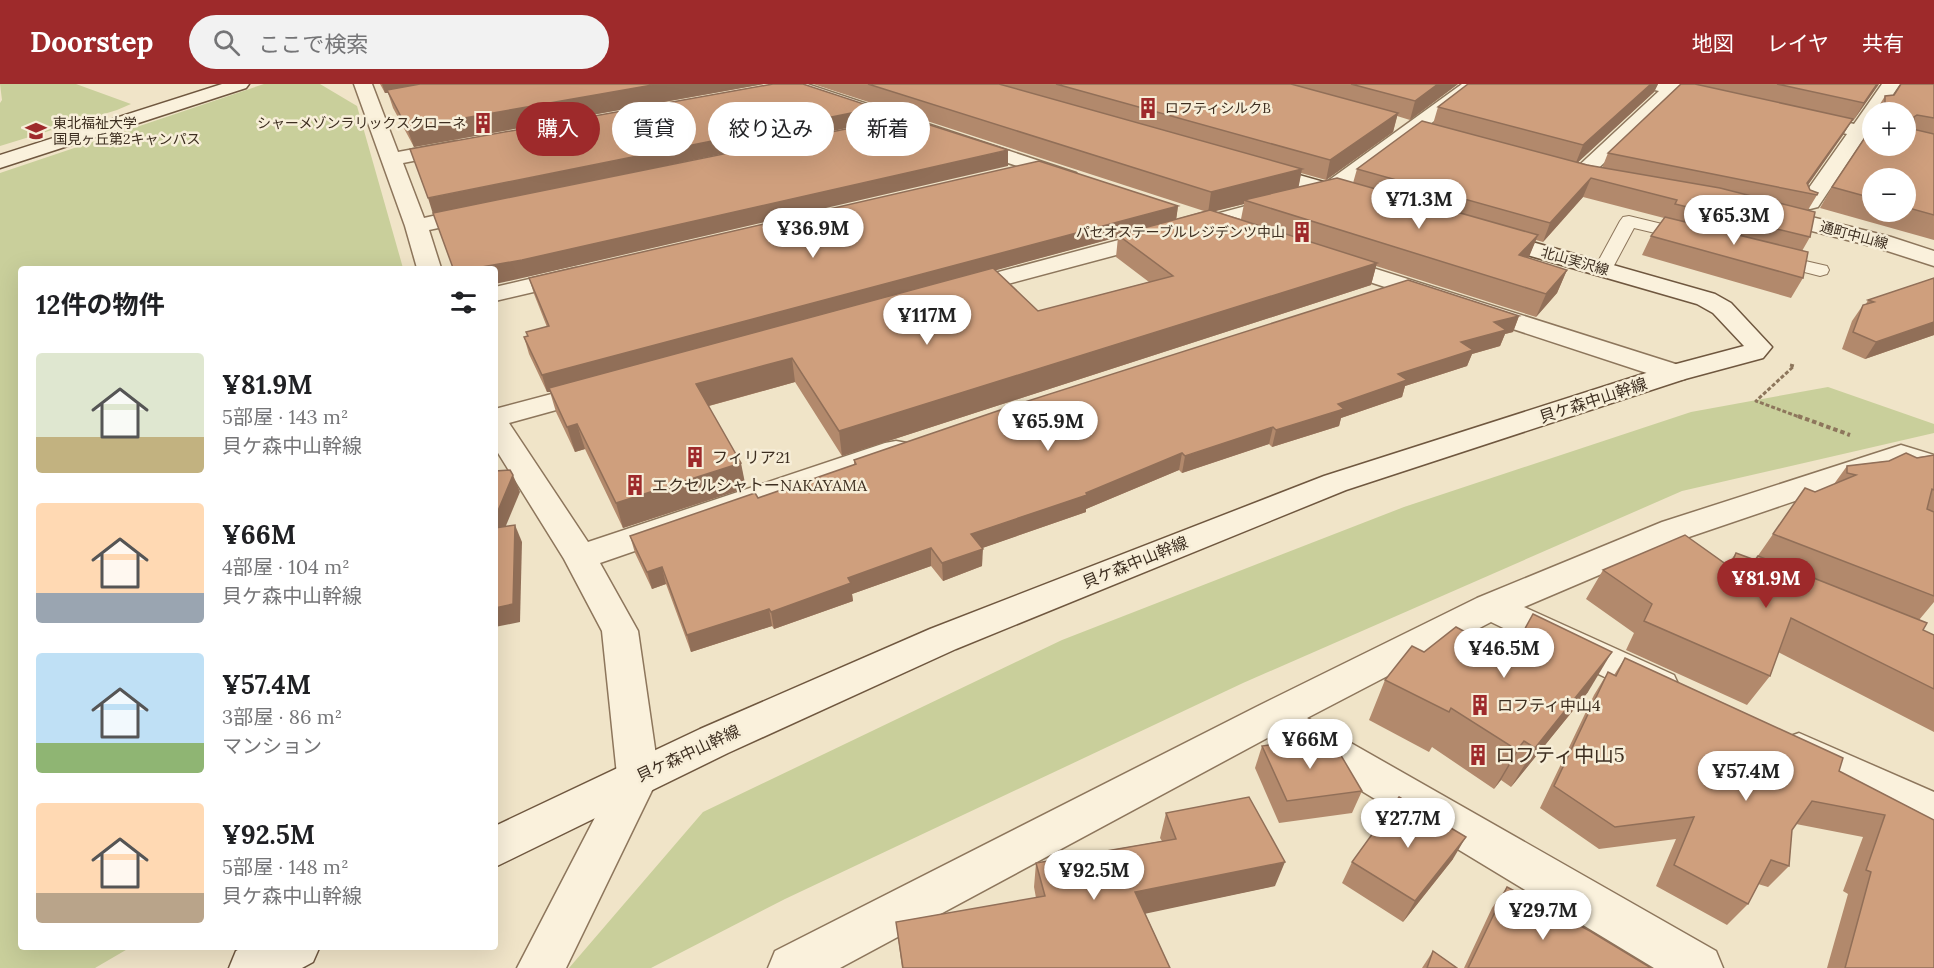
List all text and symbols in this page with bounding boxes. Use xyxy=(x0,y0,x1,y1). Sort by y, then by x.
search box xyxy=(189,15,609,69)
text: Doorstep xyxy=(30,24,153,60)
icon: search xyxy=(210,26,243,59)
text: ここで検索 xyxy=(258,30,368,58)
text: 地図 xyxy=(1692,30,1734,57)
text: レイヤ xyxy=(1767,30,1829,57)
text: 共有 xyxy=(1862,30,1904,57)
building icon: ロフティシルクB xyxy=(1136,96,1160,120)
place label: ロフティシルクB xyxy=(1165,99,1271,117)
chip: 購入 xyxy=(516,102,600,156)
chip: 賃貸 xyxy=(612,102,696,156)
chip: 絞り込み xyxy=(708,102,834,156)
chip: 新着 xyxy=(846,102,930,156)
map controls xyxy=(1862,102,1916,222)
button: + xyxy=(1862,102,1916,156)
building icon: シャーメゾンラリックスクローネ xyxy=(471,111,495,135)
place label: 東北福祉大学 国見ヶ丘第2キャンパス xyxy=(53,114,201,148)
place label: シャーメゾンラリックスクローネ xyxy=(257,114,466,132)
school or university icon: 東北福祉大学 国見ヶ丘第2キャンパス xyxy=(24,119,48,143)
button: − xyxy=(1862,168,1916,222)
pin: ¥71.3M xyxy=(1370,179,1468,230)
text: ¥71.3M xyxy=(1385,186,1453,211)
pin: ¥65.3M xyxy=(1685,195,1783,246)
text: ¥65.3M xyxy=(1698,202,1770,227)
pin: ¥36.9M xyxy=(764,208,862,259)
text: ¥36.9M xyxy=(777,215,849,240)
street label: 通町中山線 xyxy=(1818,217,1890,253)
building icon: パセオステーブルレジデンツ中山 xyxy=(1290,220,1314,244)
place label: パセオステーブルレジデンツ中山 xyxy=(1076,223,1285,241)
street label: 北山実沢線 xyxy=(1539,243,1611,279)
icon: filters xyxy=(447,286,480,319)
text: 12件の物件 xyxy=(36,288,164,321)
pin: ¥117M xyxy=(885,295,969,346)
text: ¥117M xyxy=(897,302,957,327)
text: ¥81.9M xyxy=(222,368,313,401)
street label: 貝ケ森中山幹線 xyxy=(1537,373,1649,427)
icon: home xyxy=(84,377,156,449)
pin: ¥65.9M xyxy=(999,401,1097,452)
text: 5部屋 · 143 m² xyxy=(222,404,349,429)
text: ¥65.9M xyxy=(1012,408,1084,433)
text: 貝ケ森中山幹線 xyxy=(222,433,362,458)
building icon: フィリア21 xyxy=(683,445,707,469)
place label: フィリア21 xyxy=(712,447,790,467)
building icon: エクセルシャトーNAKAYAMA xyxy=(623,473,647,497)
place label: エクセルシャトーNAKAYAMA xyxy=(652,475,868,495)
text: ¥66M xyxy=(222,518,296,551)
icon: home xyxy=(84,527,156,599)
street label: 貝ケ森中山幹線 xyxy=(1079,532,1191,592)
text: 4部屋 · 104 m² xyxy=(222,554,350,579)
pin: ¥81.9M xyxy=(1717,558,1815,609)
text: ¥81.9M xyxy=(1731,565,1801,590)
text: 貝ケ森中山幹線 xyxy=(222,583,362,608)
pin: ¥46.5M xyxy=(1455,628,1553,679)
text: ¥46.5M xyxy=(1468,635,1540,660)
text: ¥57.4M xyxy=(222,668,311,701)
icon: home xyxy=(84,677,156,749)
building icon: ロフティ中山4 xyxy=(1468,693,1492,717)
place label: ロフティ中山4 xyxy=(1497,695,1601,715)
text: 3部屋 · 86 m² xyxy=(222,704,342,729)
pin: ¥66M xyxy=(1274,719,1346,770)
street label: 貝ケ森中山幹線 xyxy=(633,720,743,786)
text: ¥66M xyxy=(1282,726,1338,751)
text: マンション xyxy=(222,733,322,758)
place label: ロフティ中山5 xyxy=(1495,742,1625,767)
building icon: ロフティ中山5 xyxy=(1466,743,1490,767)
pin: ¥57.4M xyxy=(1697,751,1795,802)
text: ¥57.4M xyxy=(1712,758,1780,783)
pin: ¥27.7M xyxy=(1359,798,1457,849)
text: ¥27.7M xyxy=(1375,805,1441,830)
text: ¥92.5M xyxy=(222,818,315,851)
icon: home xyxy=(84,827,156,899)
pin: ¥92.5M xyxy=(1045,850,1143,901)
text: 5部屋 · 148 m² xyxy=(222,854,349,879)
text: ¥92.5M xyxy=(1058,857,1130,882)
text: 貝ケ森中山幹線 xyxy=(222,883,362,908)
pin: ¥29.7M xyxy=(1494,890,1592,941)
text: ¥29.7M xyxy=(1508,897,1578,922)

